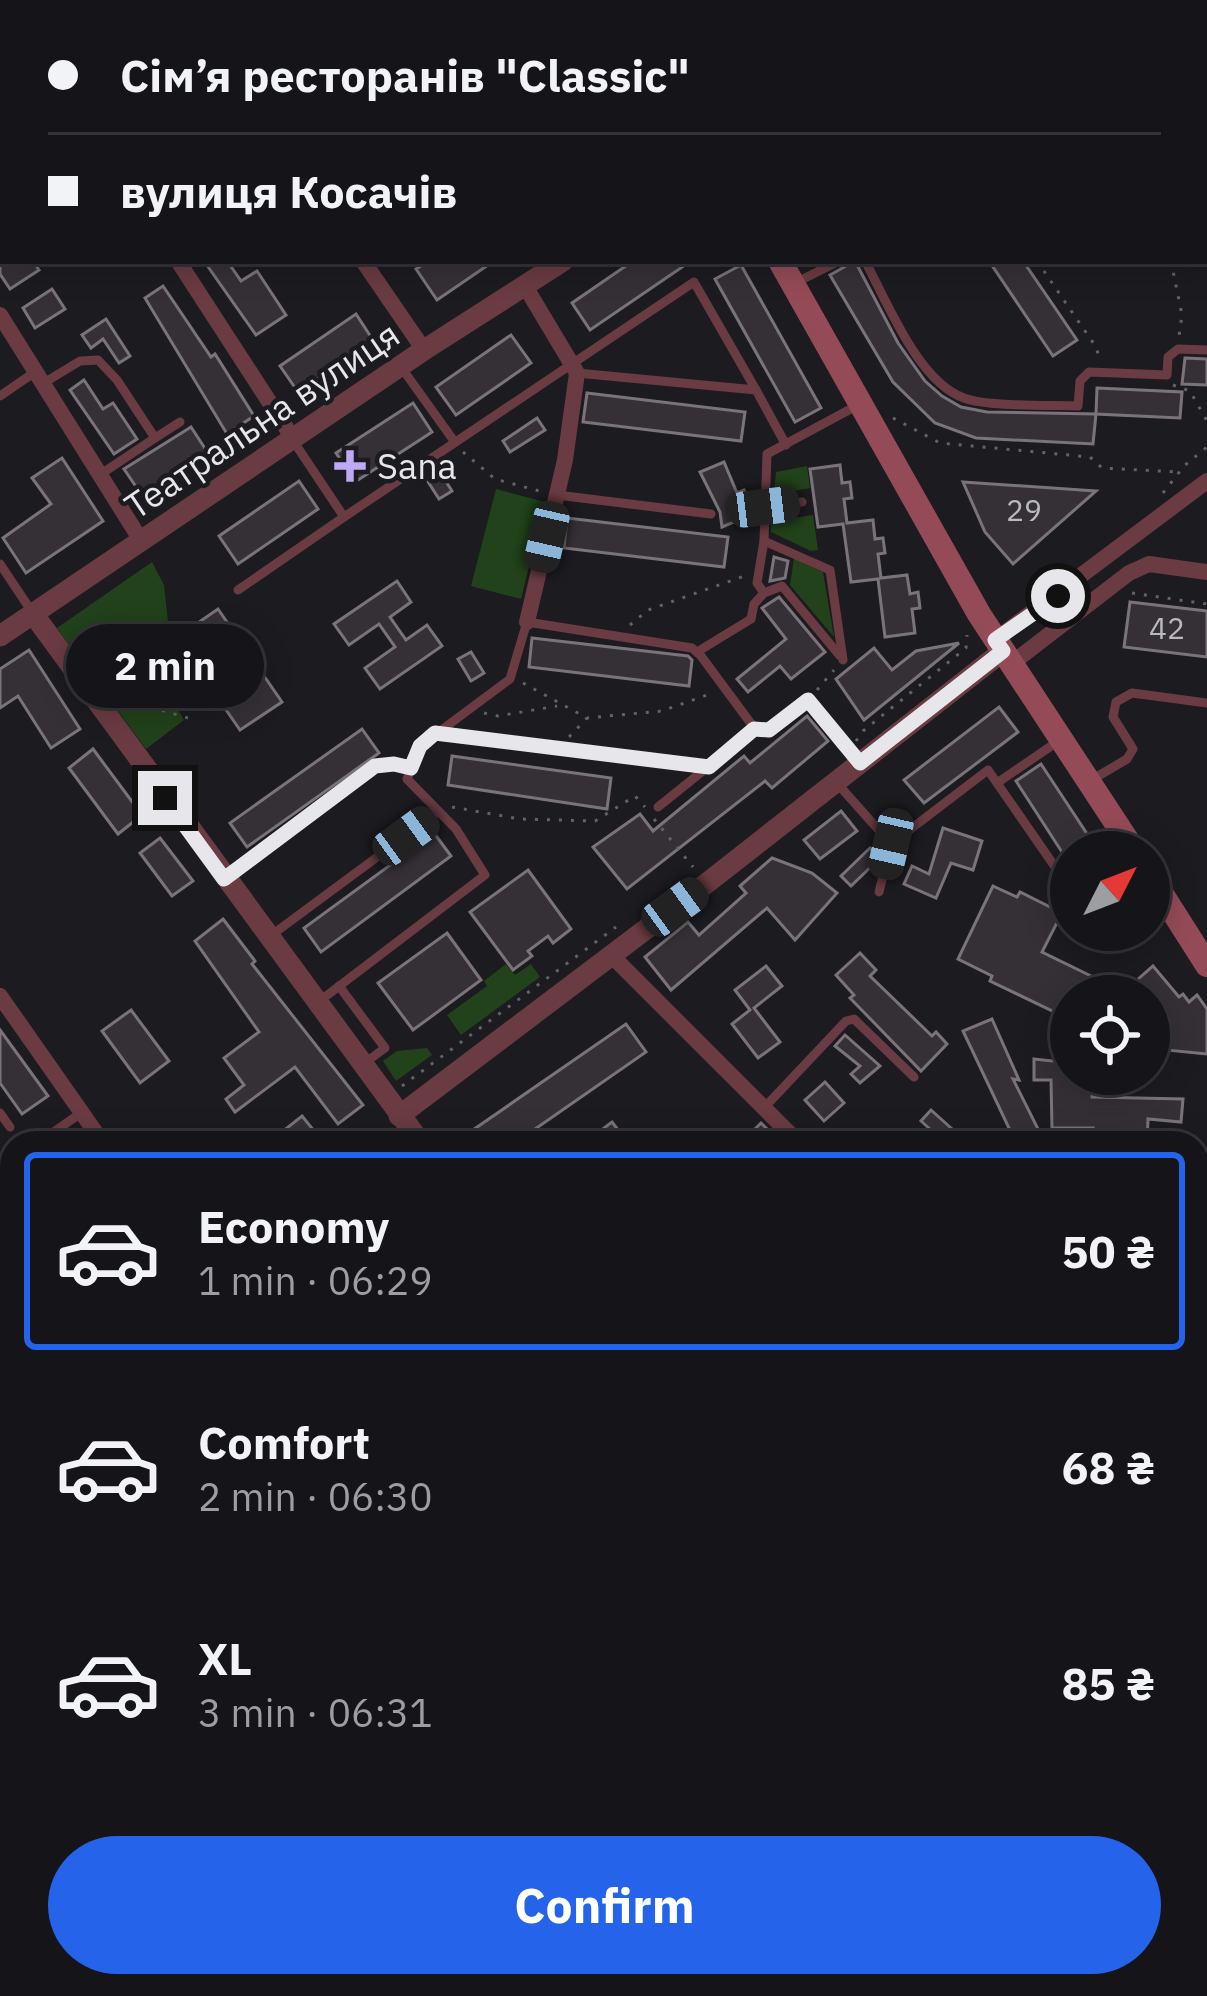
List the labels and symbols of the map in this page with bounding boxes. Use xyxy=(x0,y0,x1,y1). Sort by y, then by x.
street label: Театральна вулиця xyxy=(115,310,408,529)
place label: Sana xyxy=(377,442,457,489)
marker: Sana xyxy=(334,450,366,482)
car xyxy=(726,485,802,529)
house number: 29 xyxy=(1006,490,1042,529)
car xyxy=(521,498,573,576)
route start xyxy=(1031,569,1085,623)
house number: 42 xyxy=(1149,608,1185,647)
callout: 2 min xyxy=(66,624,264,708)
route end xyxy=(138,771,192,825)
car xyxy=(366,800,446,872)
car xyxy=(865,805,917,883)
north arrow xyxy=(1050,831,1170,951)
car xyxy=(635,871,715,943)

